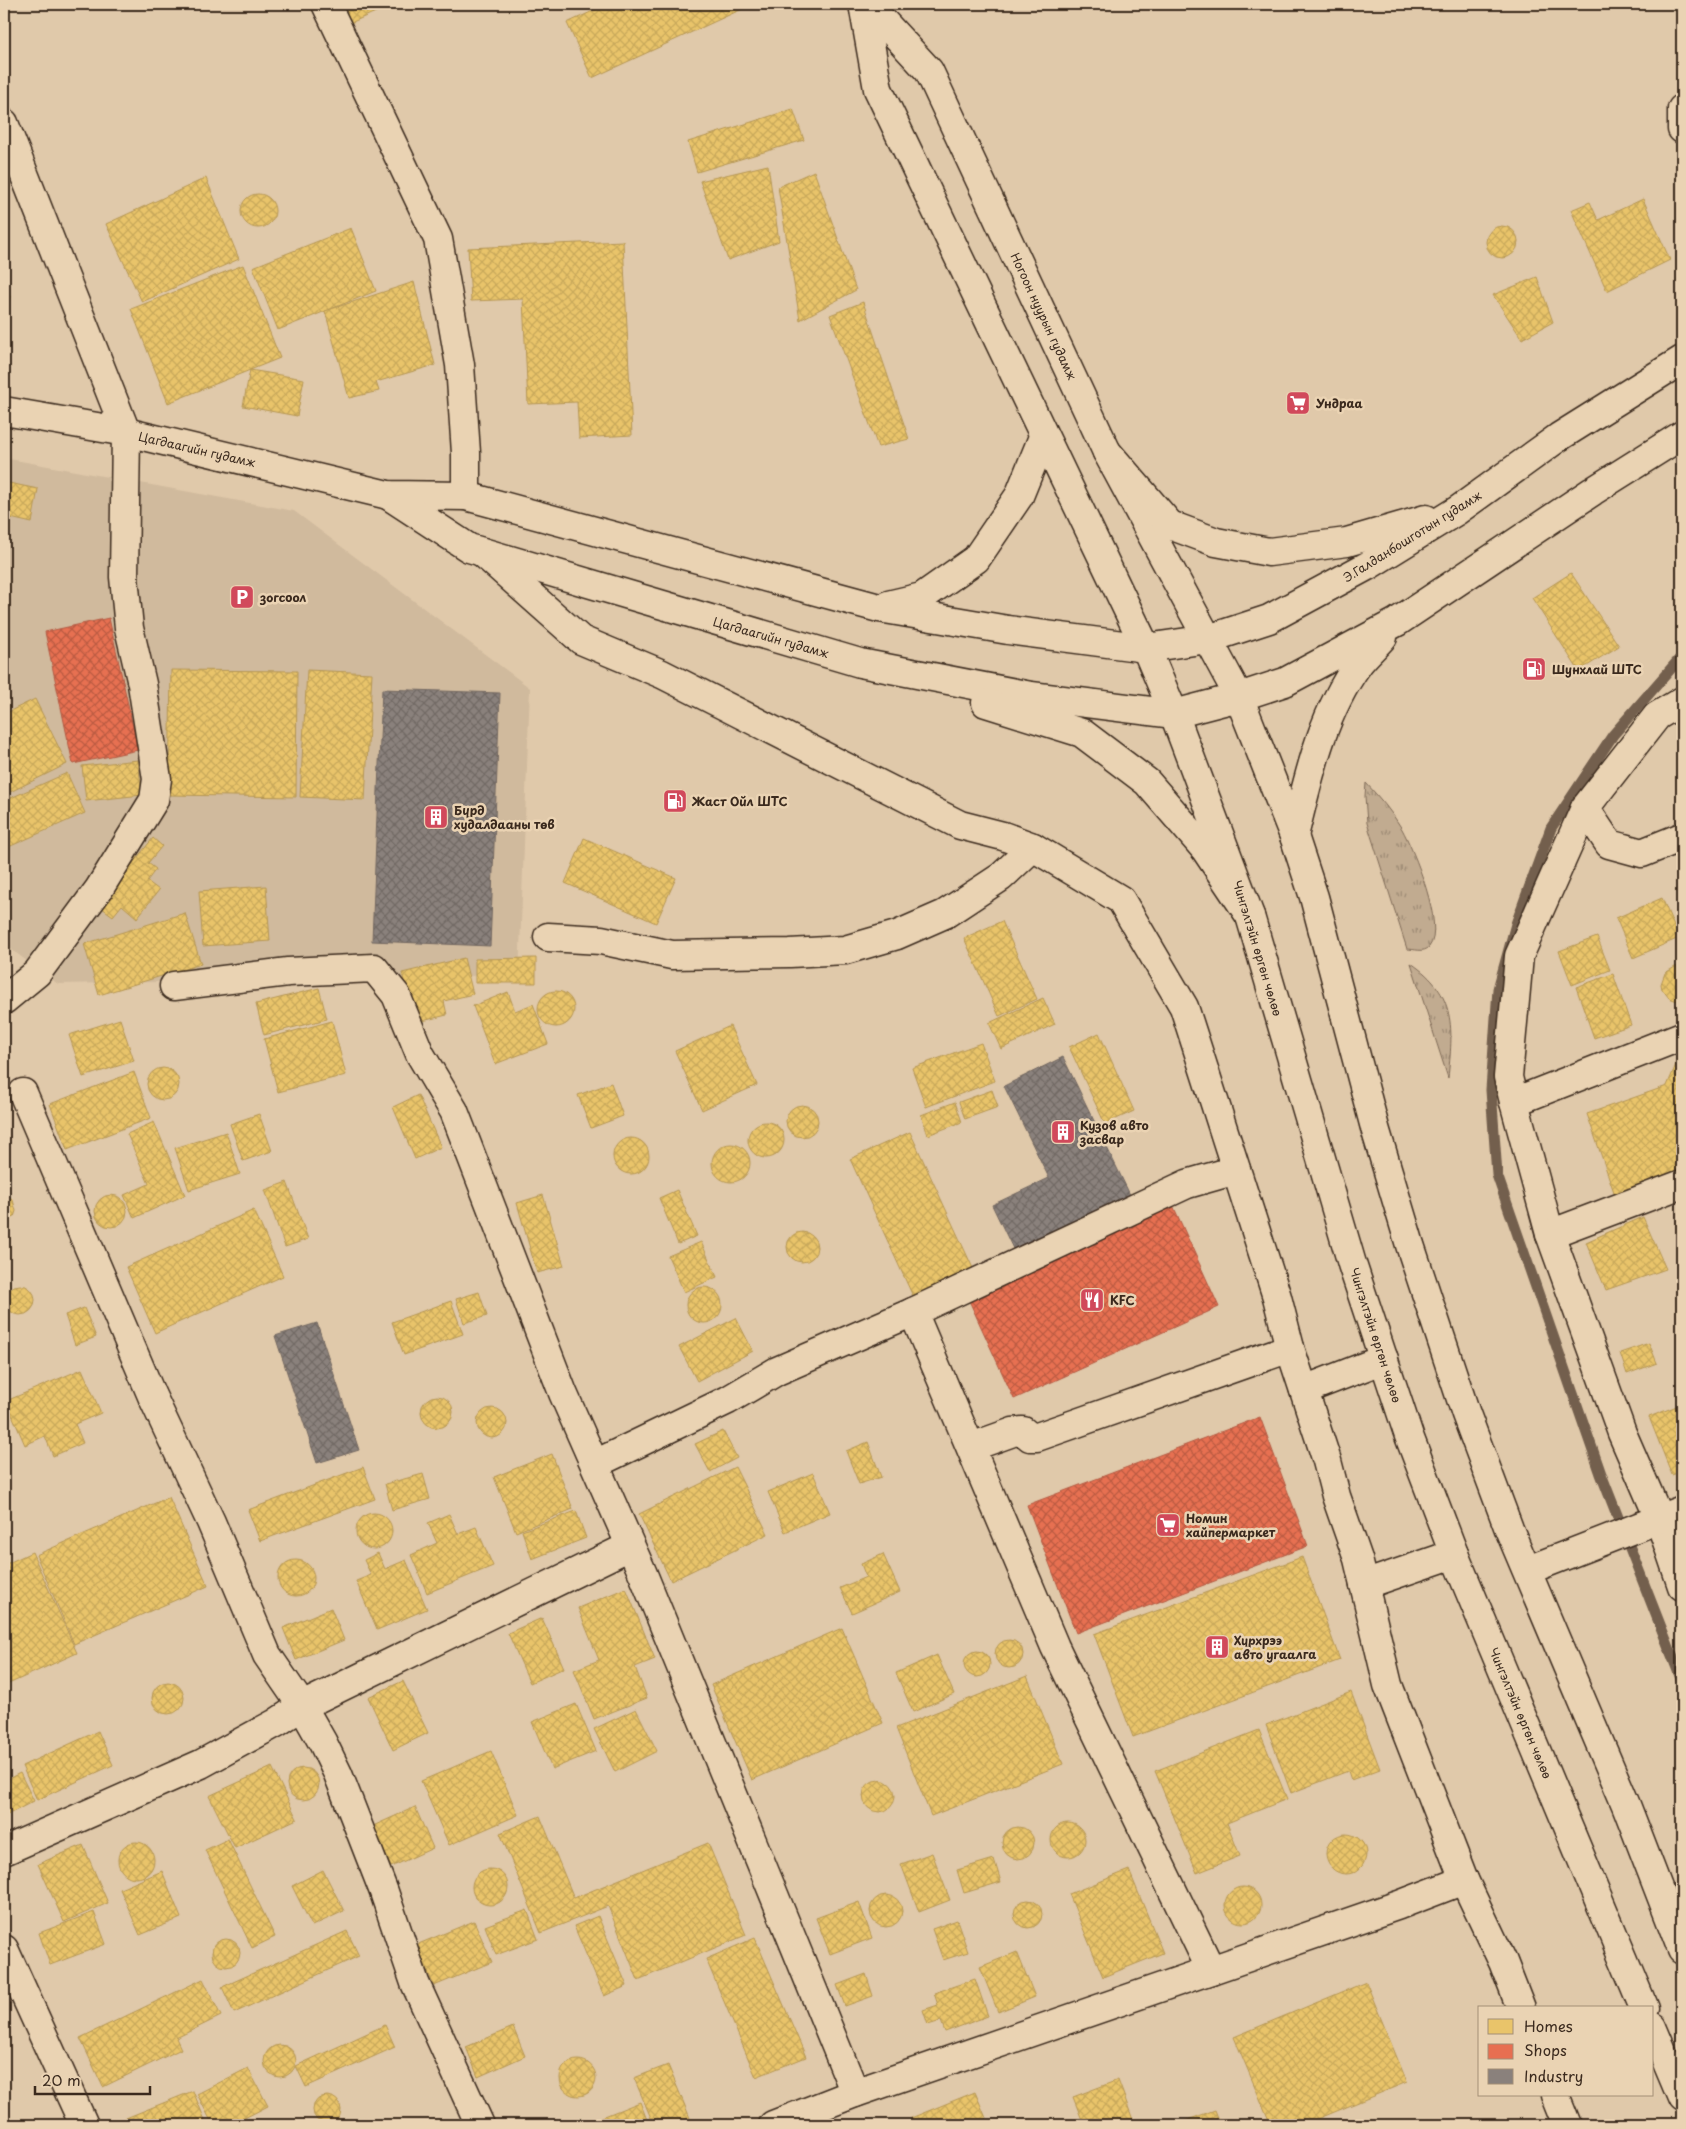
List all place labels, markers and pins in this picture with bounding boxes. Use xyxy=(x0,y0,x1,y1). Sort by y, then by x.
supermarket icon: Ундраа xyxy=(1285,390,1311,416)
place label: Ундраа xyxy=(1315,394,1364,412)
parking icon: зогсоол xyxy=(229,584,255,610)
place label: зогсоол xyxy=(259,588,307,606)
fuel station icon: Шунхлай ШТС xyxy=(1521,656,1547,682)
place label: Шунхлай ШТС xyxy=(1552,660,1642,678)
fuel station icon: Жаст Ойл ШТС xyxy=(662,788,688,814)
place label: Жаст Ойл ШТС xyxy=(691,792,787,810)
place label: Бүрд худалдааны төв xyxy=(454,801,555,833)
building icon: Бүрд худалдааны төв xyxy=(423,804,449,830)
place label: Кузов авто засвар xyxy=(1079,1116,1149,1148)
building icon: Кузов авто засвар xyxy=(1050,1119,1076,1145)
restaurant icon: KFC xyxy=(1079,1287,1105,1313)
place label: KFC xyxy=(1110,1291,1135,1309)
place label: Номин хайпермаркет xyxy=(1186,1509,1276,1541)
supermarket icon: Номин хайпермаркет xyxy=(1155,1512,1181,1538)
place label: Хүрхрээ авто угаалга xyxy=(1234,1631,1316,1663)
building icon: Хүрхрээ авто угаалга xyxy=(1204,1634,1230,1660)

